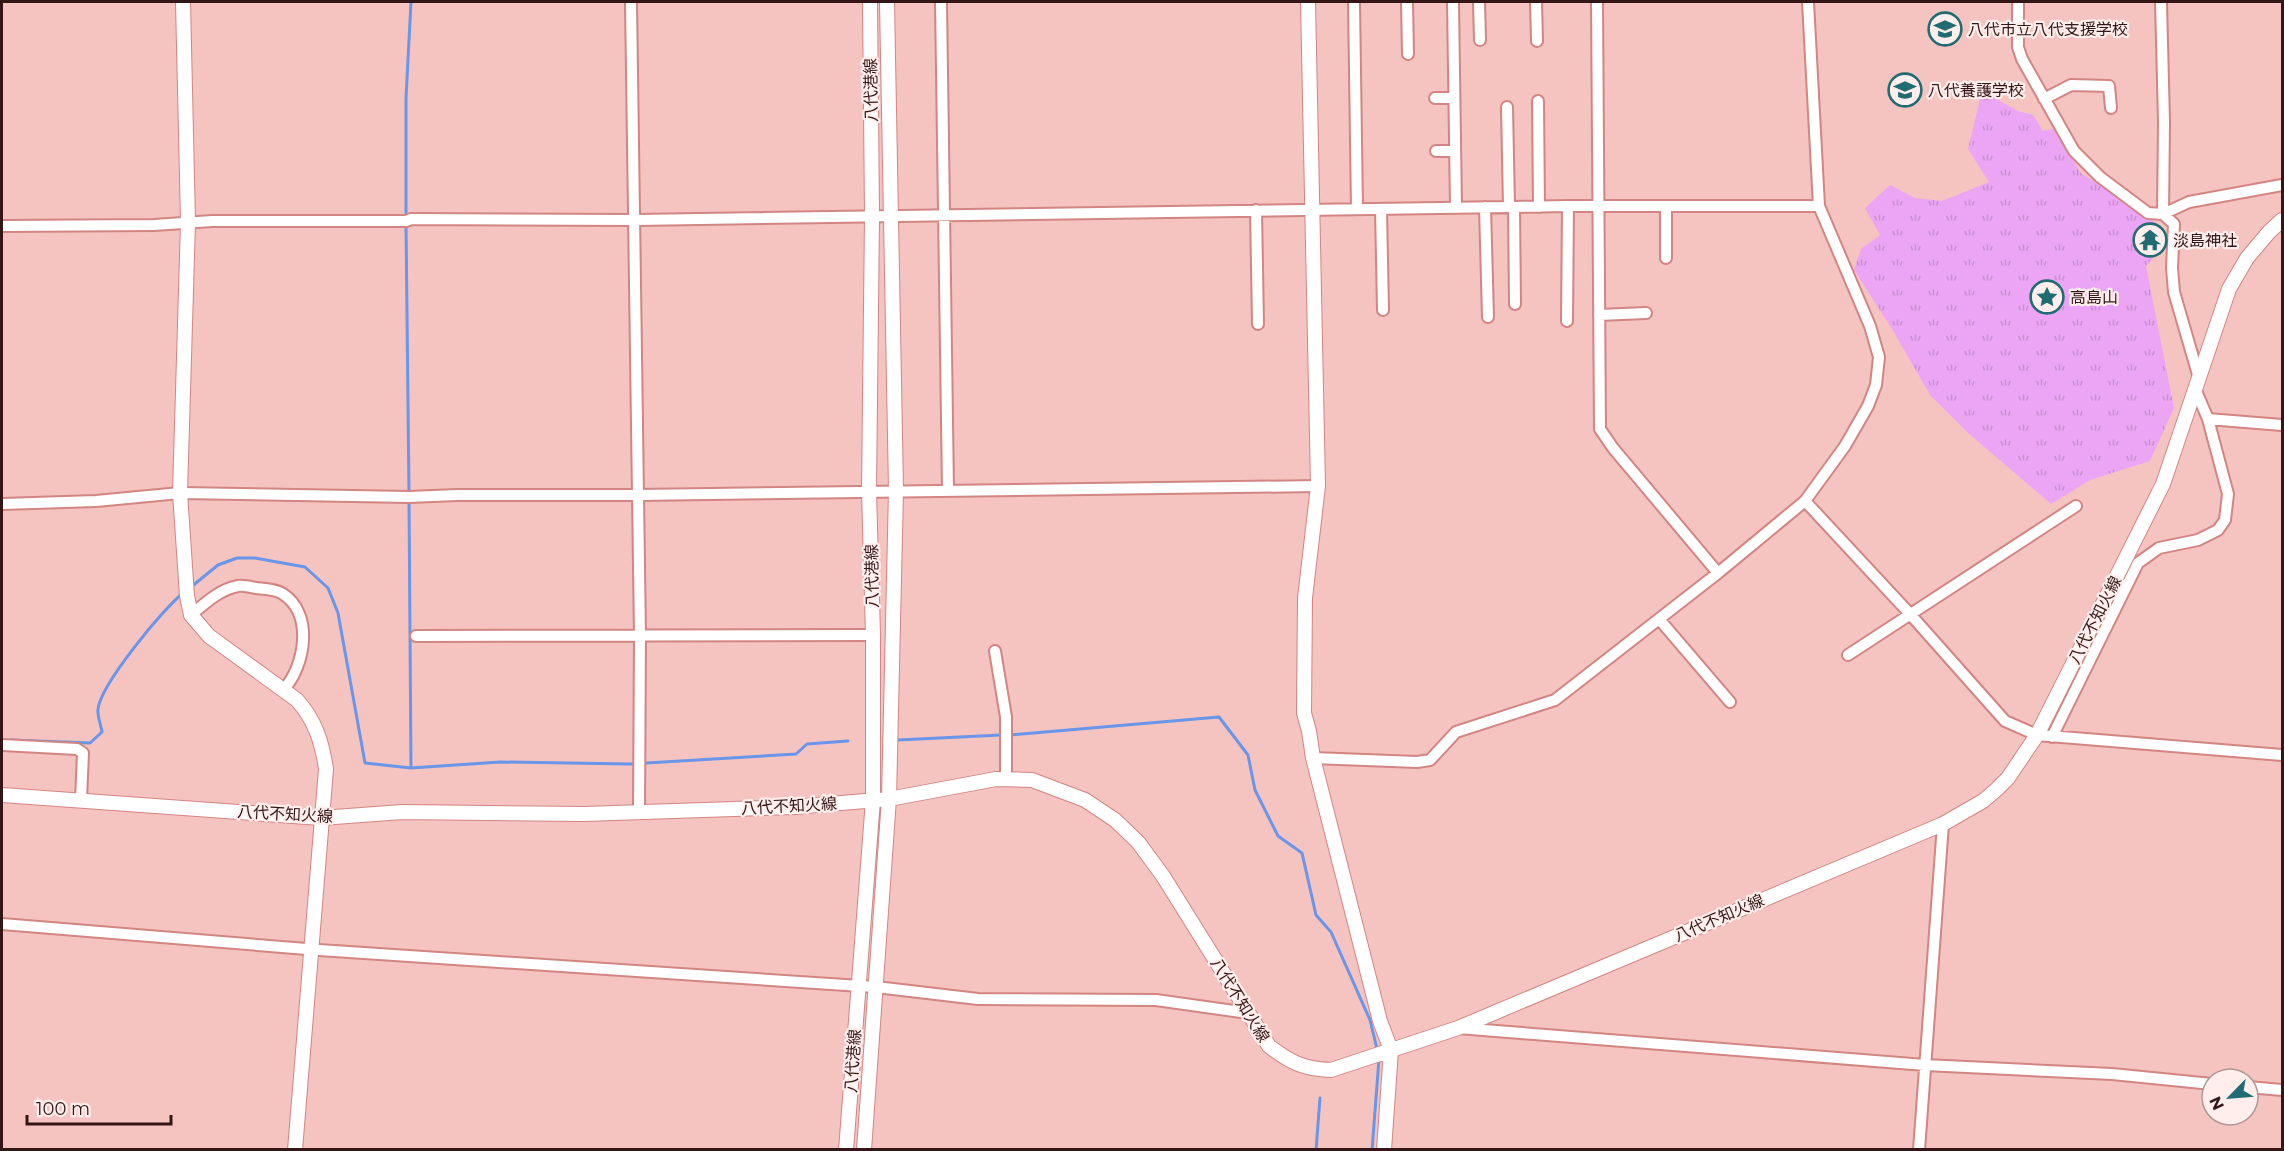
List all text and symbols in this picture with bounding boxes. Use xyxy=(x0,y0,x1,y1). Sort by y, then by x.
school or university icon: 八代市立八代支援学校 xyxy=(1927,11,1963,47)
place label: 八代市立八代支援学校 xyxy=(1968,20,2128,39)
street label: 八代港線 xyxy=(861,58,881,122)
school or university icon: 八代養護学校 xyxy=(1887,72,1923,108)
place label: 八代養護学校 xyxy=(1928,81,2024,100)
temple icon: 淡島神社 xyxy=(2132,222,2168,258)
place label: 淡島神社 xyxy=(2173,231,2237,250)
place icon: 高島山 xyxy=(2029,279,2065,315)
place label: 高島山 xyxy=(2070,288,2118,307)
street label: 八代港線 xyxy=(862,544,882,608)
street label: 八代不知火線 xyxy=(2065,573,2125,667)
street label: 八代不知火線 xyxy=(741,794,837,818)
street label: 八代不知火線 xyxy=(237,802,333,826)
street label: 八代不知火線 xyxy=(1671,890,1767,946)
street label: 八代不知火線 xyxy=(1207,954,1273,1046)
street label: 八代港線 xyxy=(841,1028,865,1094)
north arrow xyxy=(2200,1067,2260,1127)
scale bar xyxy=(27,1088,171,1126)
text: N xyxy=(2206,1093,2228,1113)
text: 100 m xyxy=(36,1098,90,1120)

